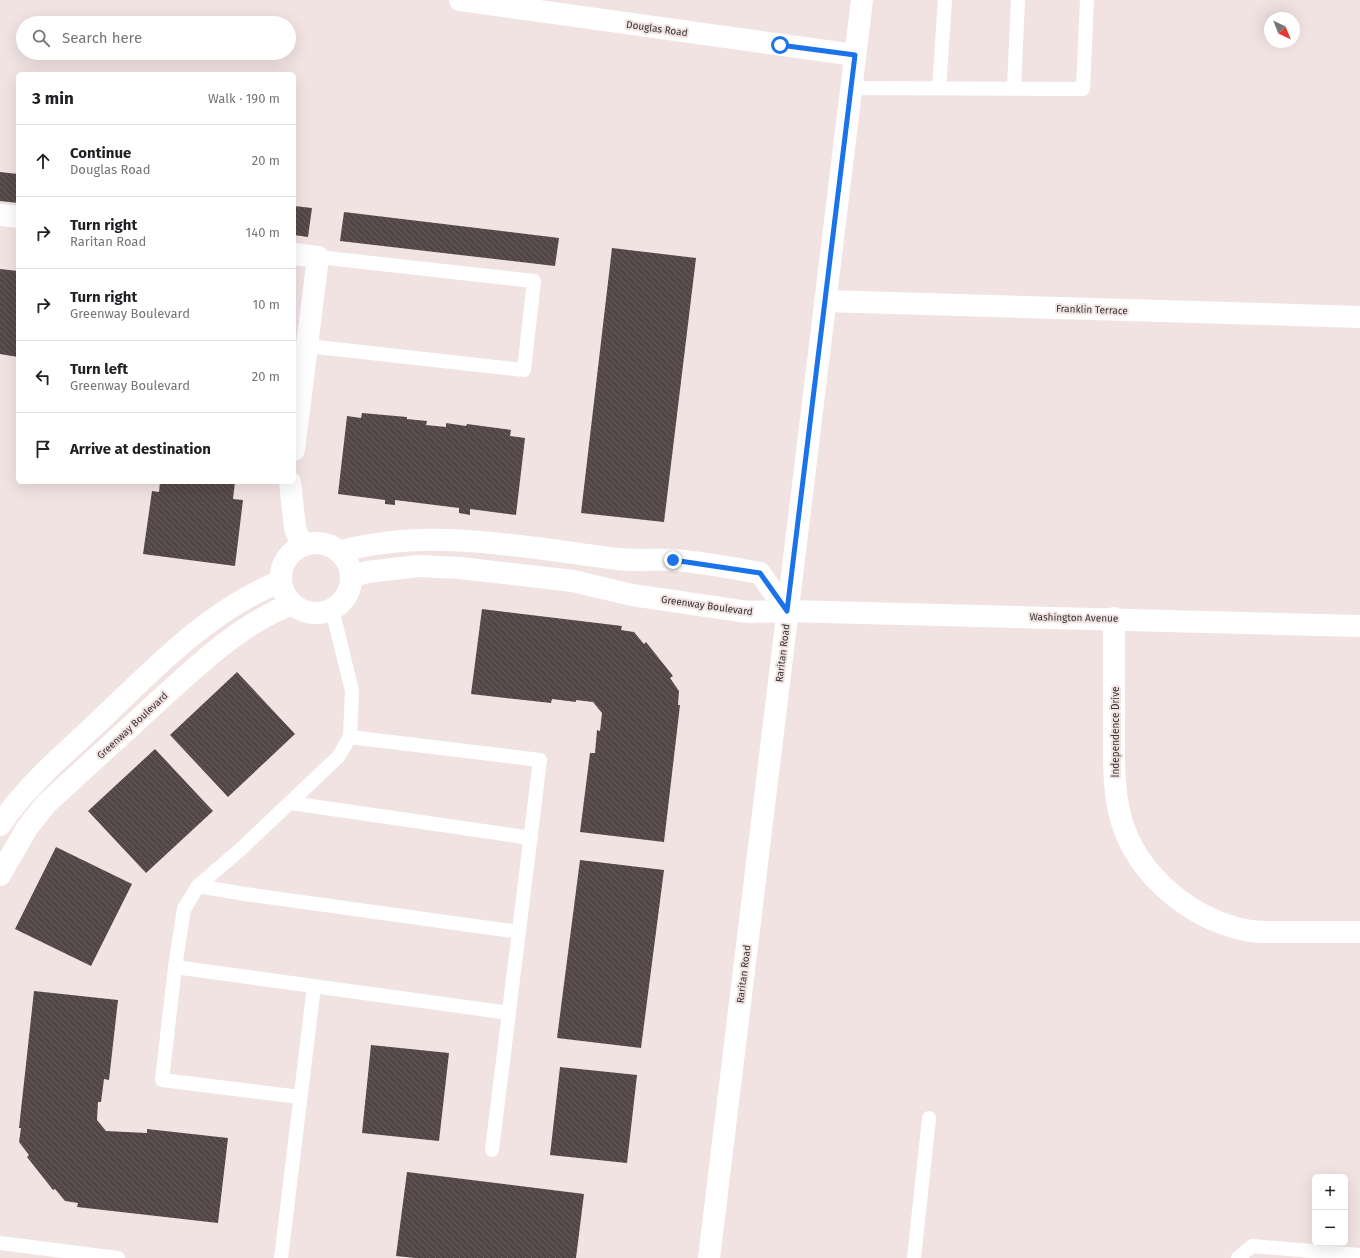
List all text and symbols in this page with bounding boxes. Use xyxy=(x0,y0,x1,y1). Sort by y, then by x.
north arrow xyxy=(1264,12,1300,48)
search box xyxy=(16,16,296,60)
street label: Douglas Road xyxy=(625,19,688,39)
icon: search xyxy=(30,27,52,49)
text: Search here xyxy=(62,29,142,47)
route start xyxy=(771,36,789,54)
text: 3 min xyxy=(32,88,74,109)
text: Walk · 190 m xyxy=(208,91,280,106)
text: Continue xyxy=(70,144,131,162)
icon: ahead xyxy=(32,150,54,172)
text: 20 m xyxy=(252,153,280,168)
text: Douglas Road xyxy=(70,162,150,177)
text: Turn right xyxy=(70,216,137,234)
icon: right xyxy=(32,222,54,244)
text: 140 m xyxy=(246,225,280,240)
text: Raritan Road xyxy=(70,234,146,249)
text: Turn right xyxy=(70,288,137,306)
icon: right xyxy=(32,294,54,316)
text: 10 m xyxy=(253,297,280,312)
street label: Franklin Terrace xyxy=(1056,303,1128,317)
text: Greenway Boulevard xyxy=(70,306,190,321)
text: Turn left xyxy=(70,360,128,378)
icon: left xyxy=(32,366,54,388)
text: 20 m xyxy=(252,369,280,384)
text: Greenway Boulevard xyxy=(70,378,190,393)
icon: arrive xyxy=(32,438,54,460)
text: Arrive at destination xyxy=(70,440,211,458)
route end xyxy=(664,551,682,569)
street label: Greenway Boulevard xyxy=(660,594,753,618)
street label: Washington Avenue xyxy=(1030,611,1118,625)
street label: Raritan Road xyxy=(773,623,793,683)
street label: Independence Drive xyxy=(1110,687,1122,777)
street label: Greenway Boulevard xyxy=(95,690,171,762)
street label: Raritan Road xyxy=(734,944,754,1004)
map controls xyxy=(1312,1174,1348,1246)
button: + xyxy=(1312,1174,1348,1210)
button: − xyxy=(1312,1210,1348,1246)

